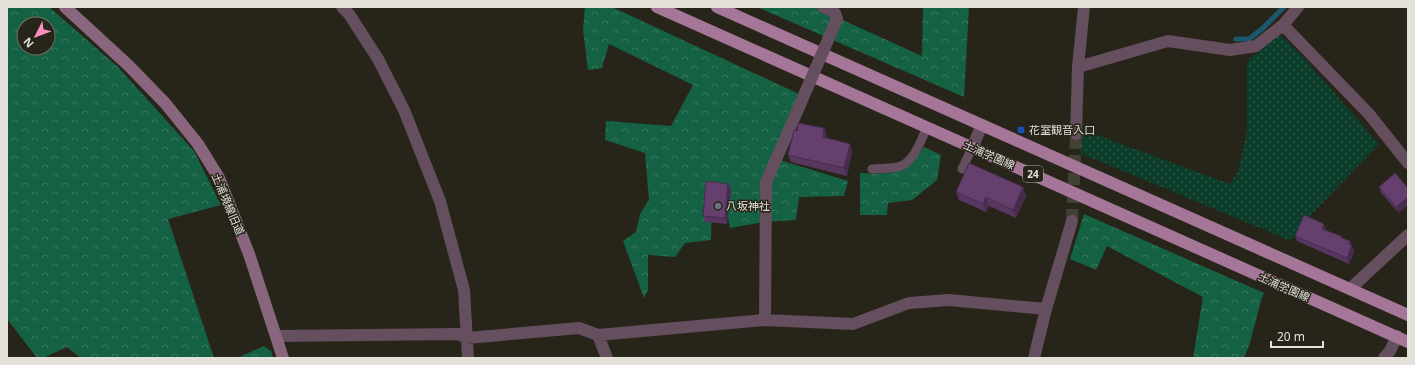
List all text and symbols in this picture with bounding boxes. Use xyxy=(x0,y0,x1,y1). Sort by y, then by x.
north arrow xyxy=(16,16,56,56)
text: N xyxy=(20,35,37,51)
place label: 花室観音入口 xyxy=(1029,122,1095,137)
marker: 花室観音入口 xyxy=(1016,125,1026,135)
street label: 土浦学園線 xyxy=(961,137,1017,173)
road number: 24 xyxy=(1023,166,1043,182)
street label: 土浦境線旧道 xyxy=(209,170,248,237)
place label: 八坂神社 xyxy=(726,198,770,213)
marker: 八坂神社 xyxy=(713,201,723,211)
street label: 土浦学園線 xyxy=(1256,269,1312,305)
scale bar xyxy=(1271,323,1323,349)
text: 20 m xyxy=(1277,328,1305,345)

